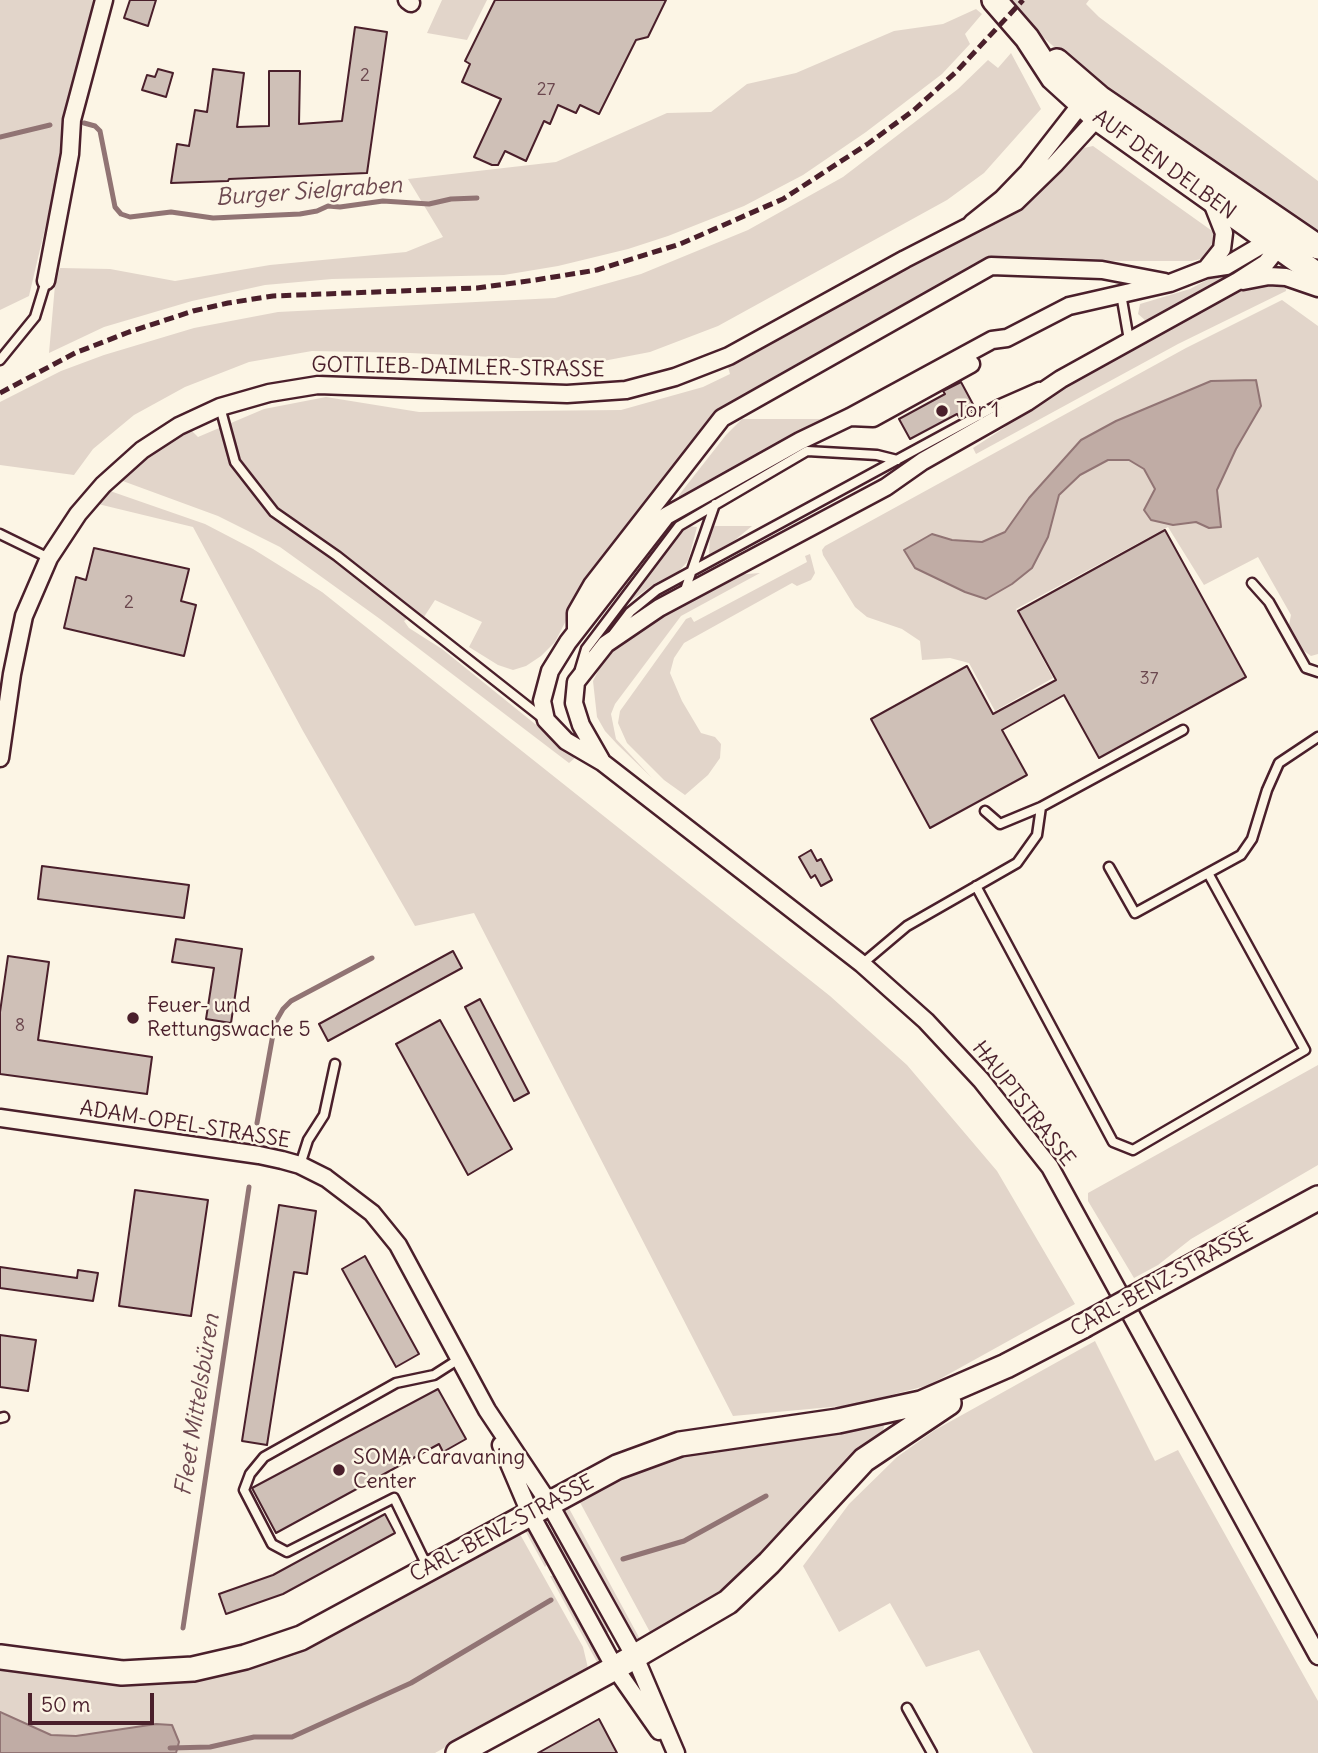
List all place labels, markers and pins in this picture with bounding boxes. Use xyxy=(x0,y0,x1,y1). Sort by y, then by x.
place label: Tor 1 xyxy=(956,398,999,424)
marker: Tor 1 xyxy=(934,403,950,419)
place label: Feuer- und Rettungswache 5 xyxy=(147,993,311,1043)
marker: Feuer- und Rettungswache 5 xyxy=(125,1010,141,1026)
place label: SOMA Caravaning Center xyxy=(353,1445,525,1495)
marker: SOMA Caravaning Center xyxy=(331,1462,347,1478)

